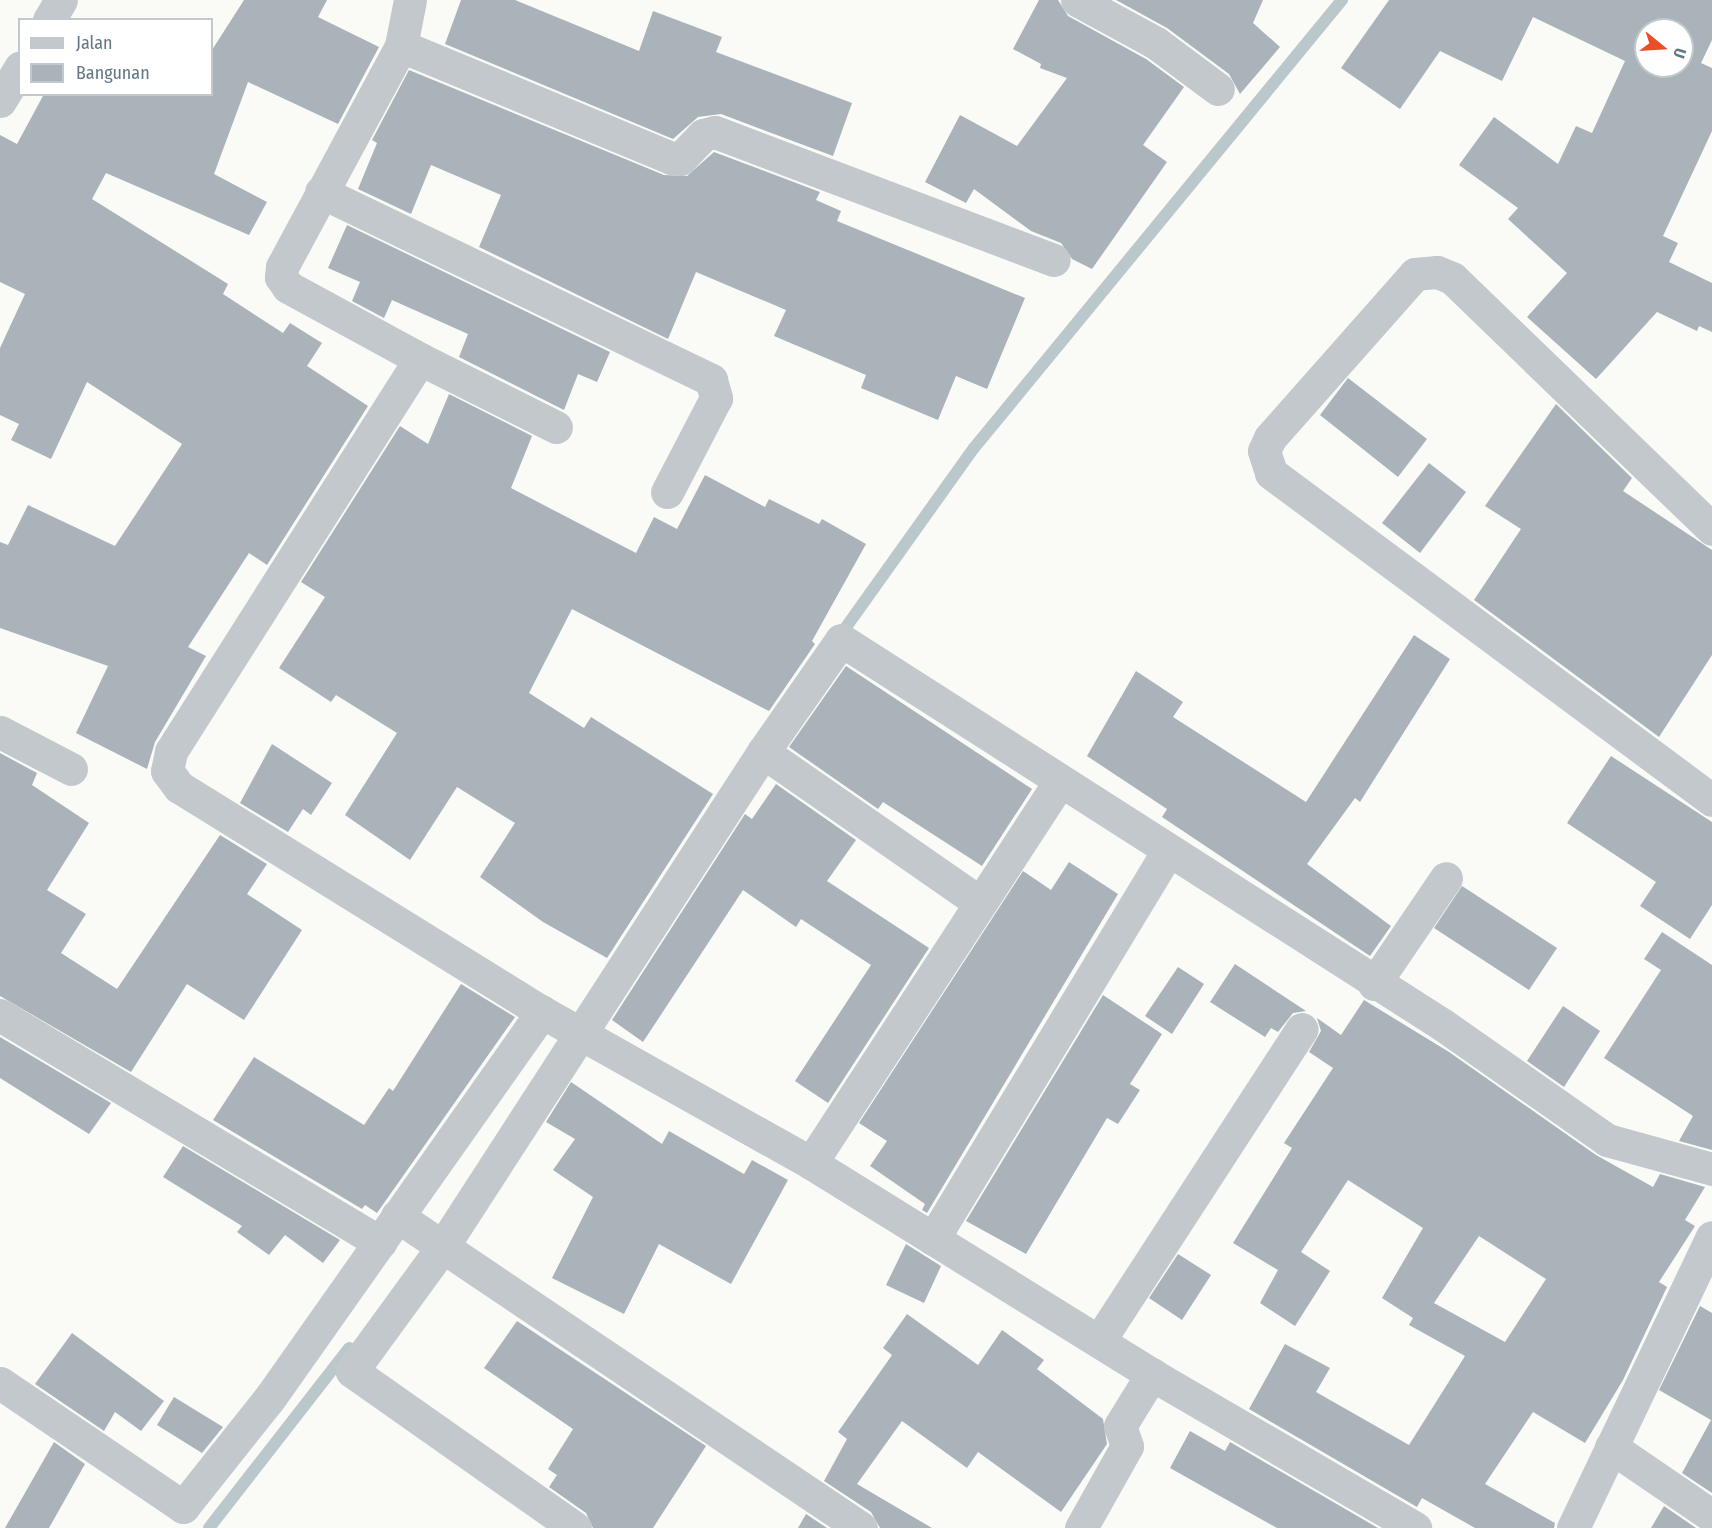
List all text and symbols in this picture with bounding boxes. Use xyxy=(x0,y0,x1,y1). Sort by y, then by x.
legend xyxy=(18,18,213,96)
north arrow xyxy=(1634,18,1694,78)
text: Jalan xyxy=(76,32,113,54)
text: U xyxy=(1669,46,1690,61)
text: Bangunan xyxy=(76,62,150,84)

